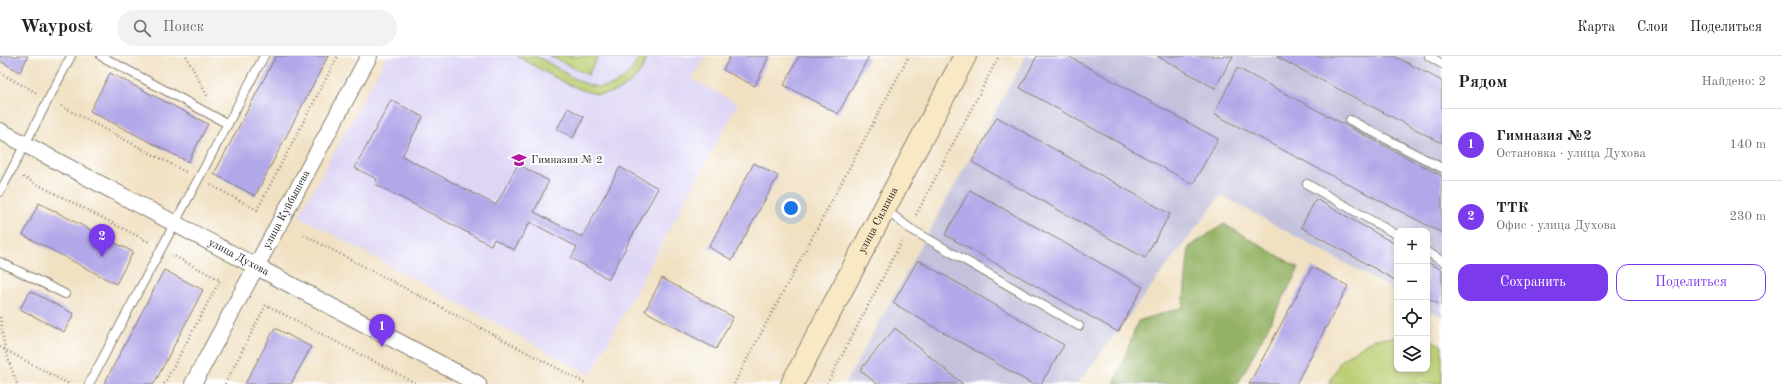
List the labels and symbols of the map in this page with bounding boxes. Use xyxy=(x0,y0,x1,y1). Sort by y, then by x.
school or university icon: Гимназия № 2 xyxy=(510,151,528,169)
place label: Гимназия № 2 xyxy=(531,155,603,166)
street label: улица Куйбышева xyxy=(261,168,312,251)
street label: улица Силкина xyxy=(856,185,900,255)
your location xyxy=(781,198,801,218)
pin: 2 xyxy=(89,224,115,257)
street label: улица Духова xyxy=(207,237,271,278)
pin: 1 xyxy=(369,314,395,347)

